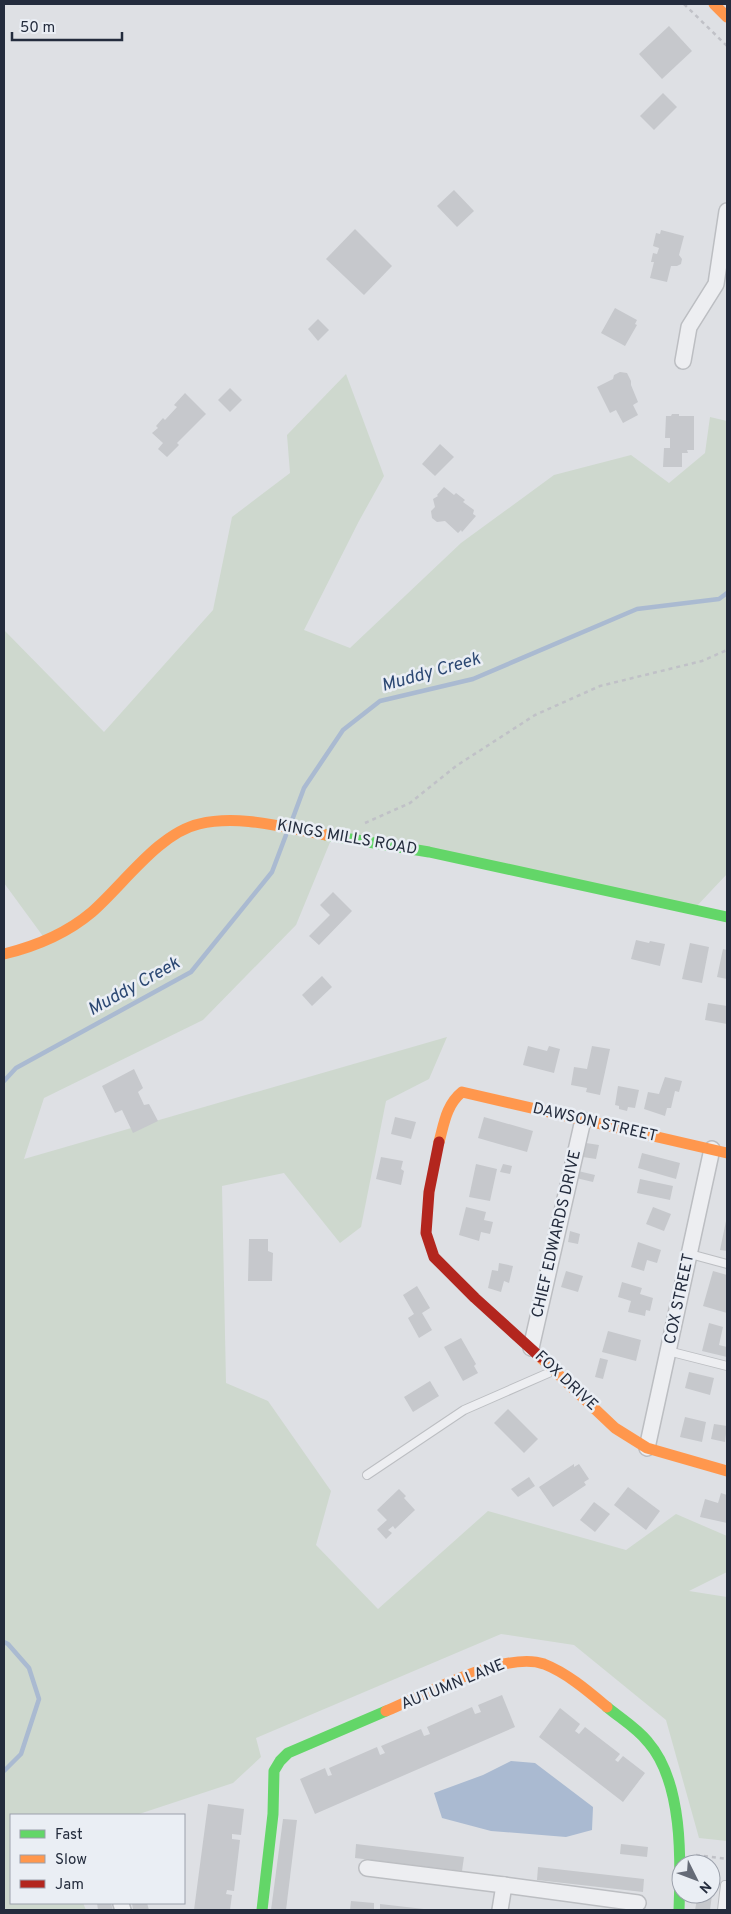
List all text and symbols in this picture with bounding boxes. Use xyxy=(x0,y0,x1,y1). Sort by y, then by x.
scale bar xyxy=(12,10,122,42)
text: 50 m xyxy=(20,19,55,38)
water label: Muddy Creek xyxy=(379,648,484,698)
street label: KINGS MILLS ROAD xyxy=(275,816,419,860)
water label: Muddy Creek xyxy=(84,952,185,1022)
street label: DAWSON STREET xyxy=(531,1099,659,1147)
street label: CHIEF EDWARDS DRIVE xyxy=(528,1148,586,1320)
street label: COX STREET xyxy=(661,1252,699,1346)
street label: FOX DRIVE xyxy=(530,1347,602,1415)
street label: AUTUMN LANE xyxy=(398,1655,508,1715)
legend xyxy=(10,1814,185,1904)
text: Fast xyxy=(55,1826,83,1845)
text: Slow xyxy=(55,1851,87,1870)
north arrow xyxy=(671,1854,721,1904)
text: Jam xyxy=(55,1876,84,1895)
text: N xyxy=(695,1877,714,1896)

